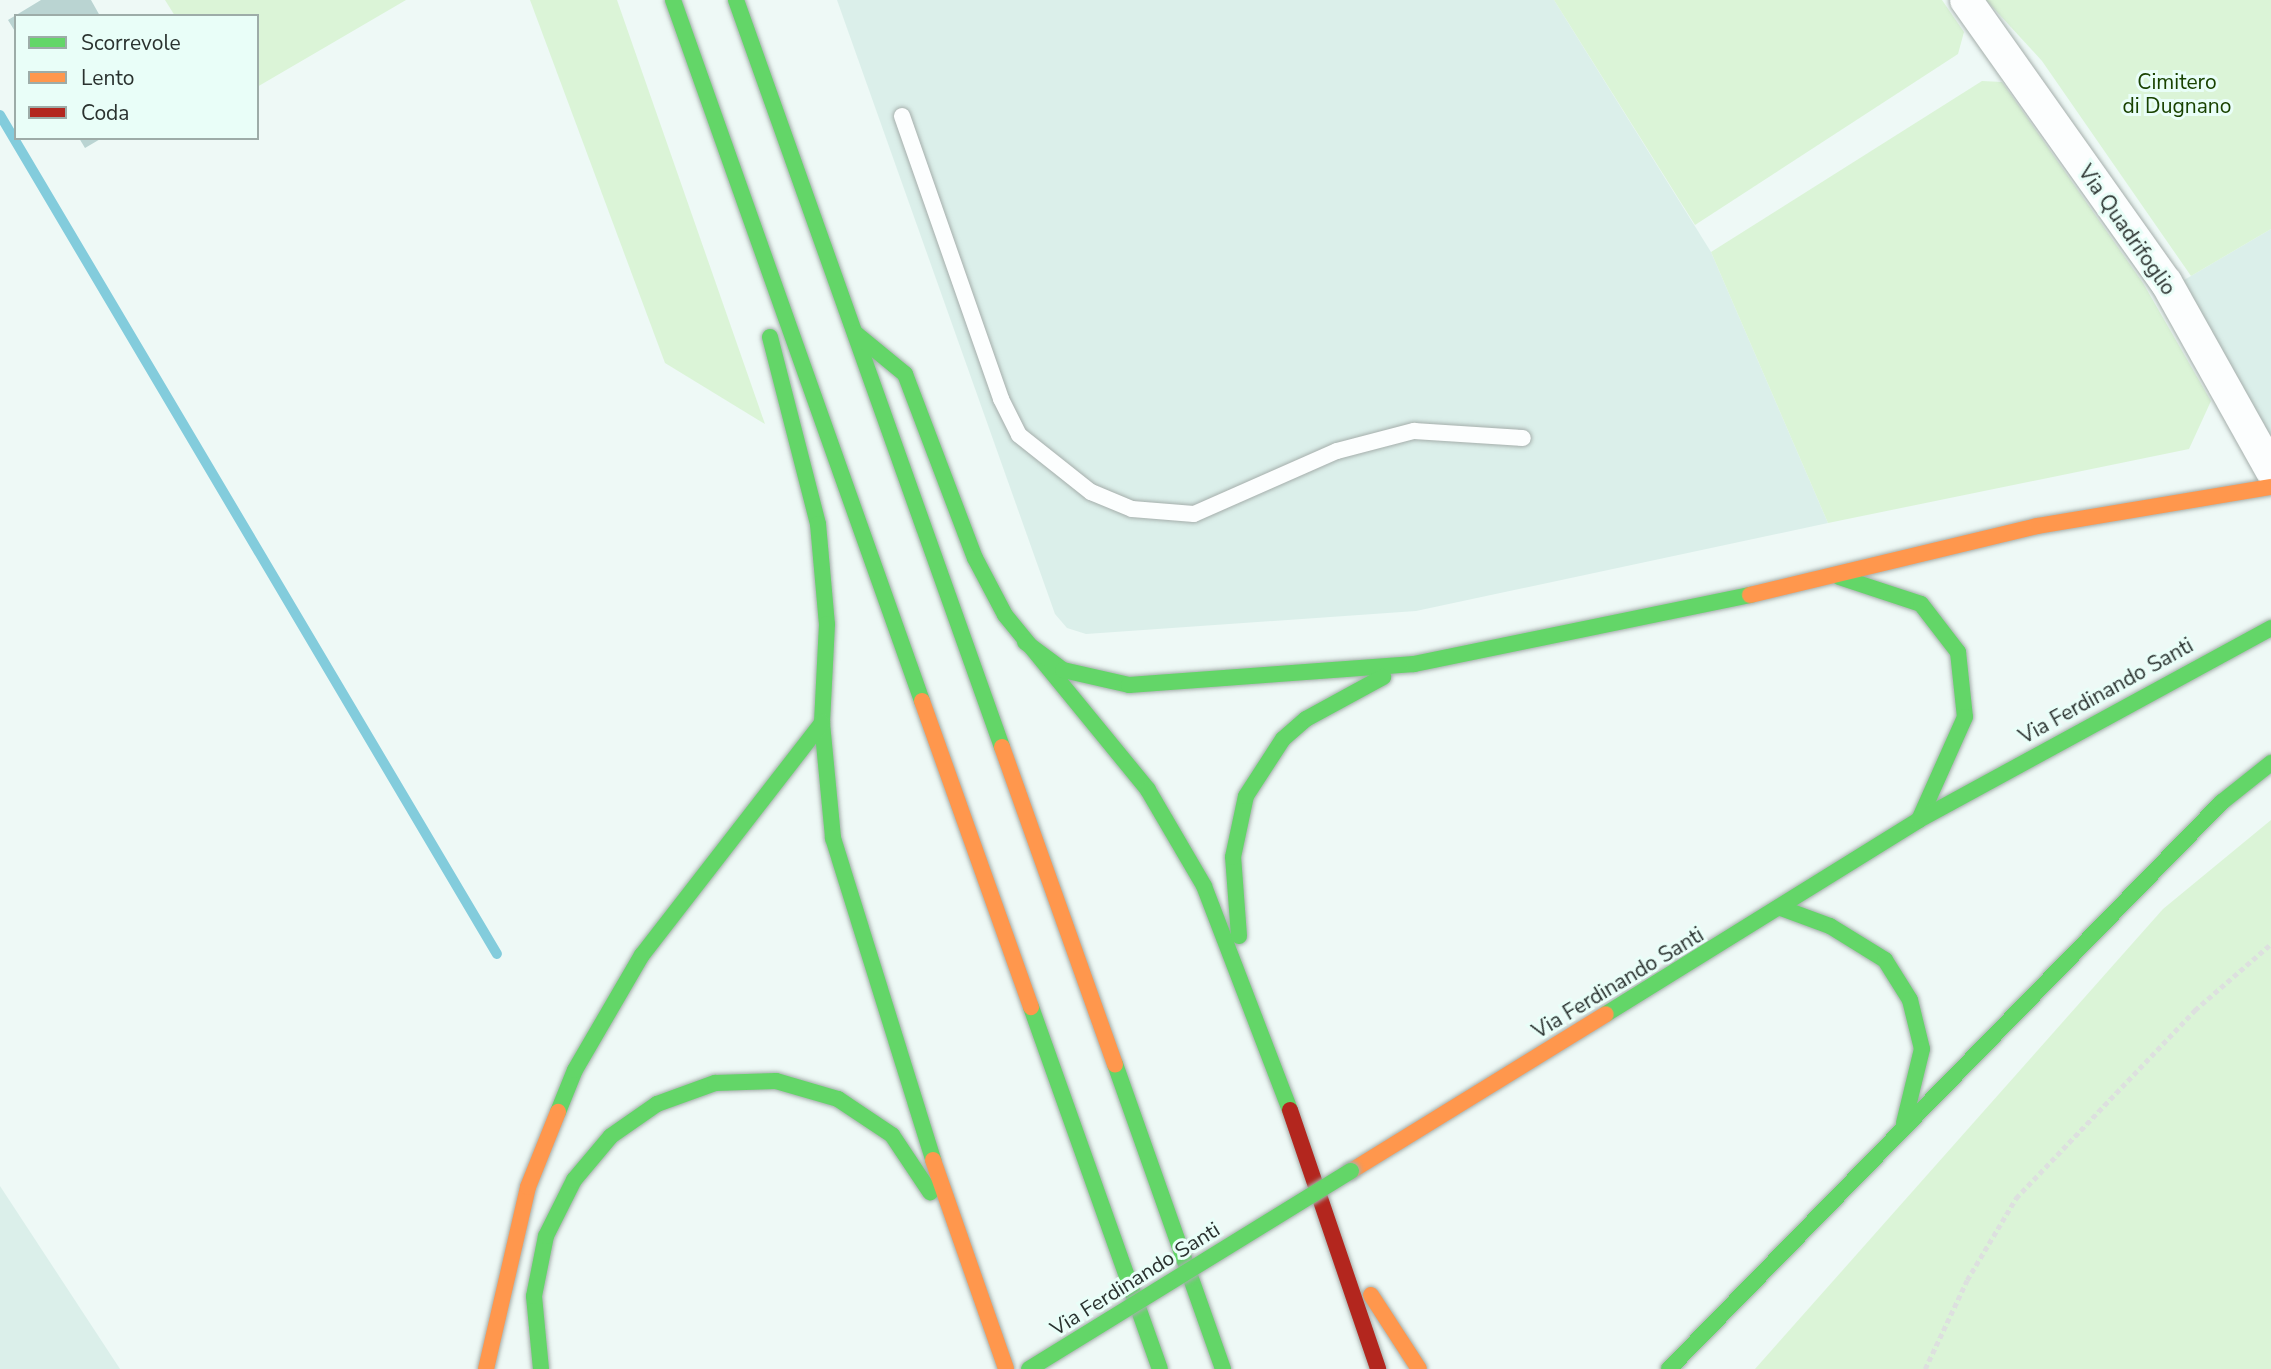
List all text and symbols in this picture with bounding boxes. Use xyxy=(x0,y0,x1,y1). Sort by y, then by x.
legend xyxy=(14,14,259,140)
text: Scorrevole xyxy=(81,29,181,57)
text: Lento xyxy=(81,64,134,92)
park label: Cimitero di Dugnano xyxy=(2123,69,2231,119)
text: Coda xyxy=(81,99,129,127)
street label: Via Quadrifoglio xyxy=(2073,160,2181,300)
street label: Via Ferdinando Santi xyxy=(2015,633,2197,749)
street label: Via Ferdinando Santi xyxy=(1528,922,1708,1044)
street label: Via Ferdinando Santi xyxy=(1046,1217,1224,1341)

